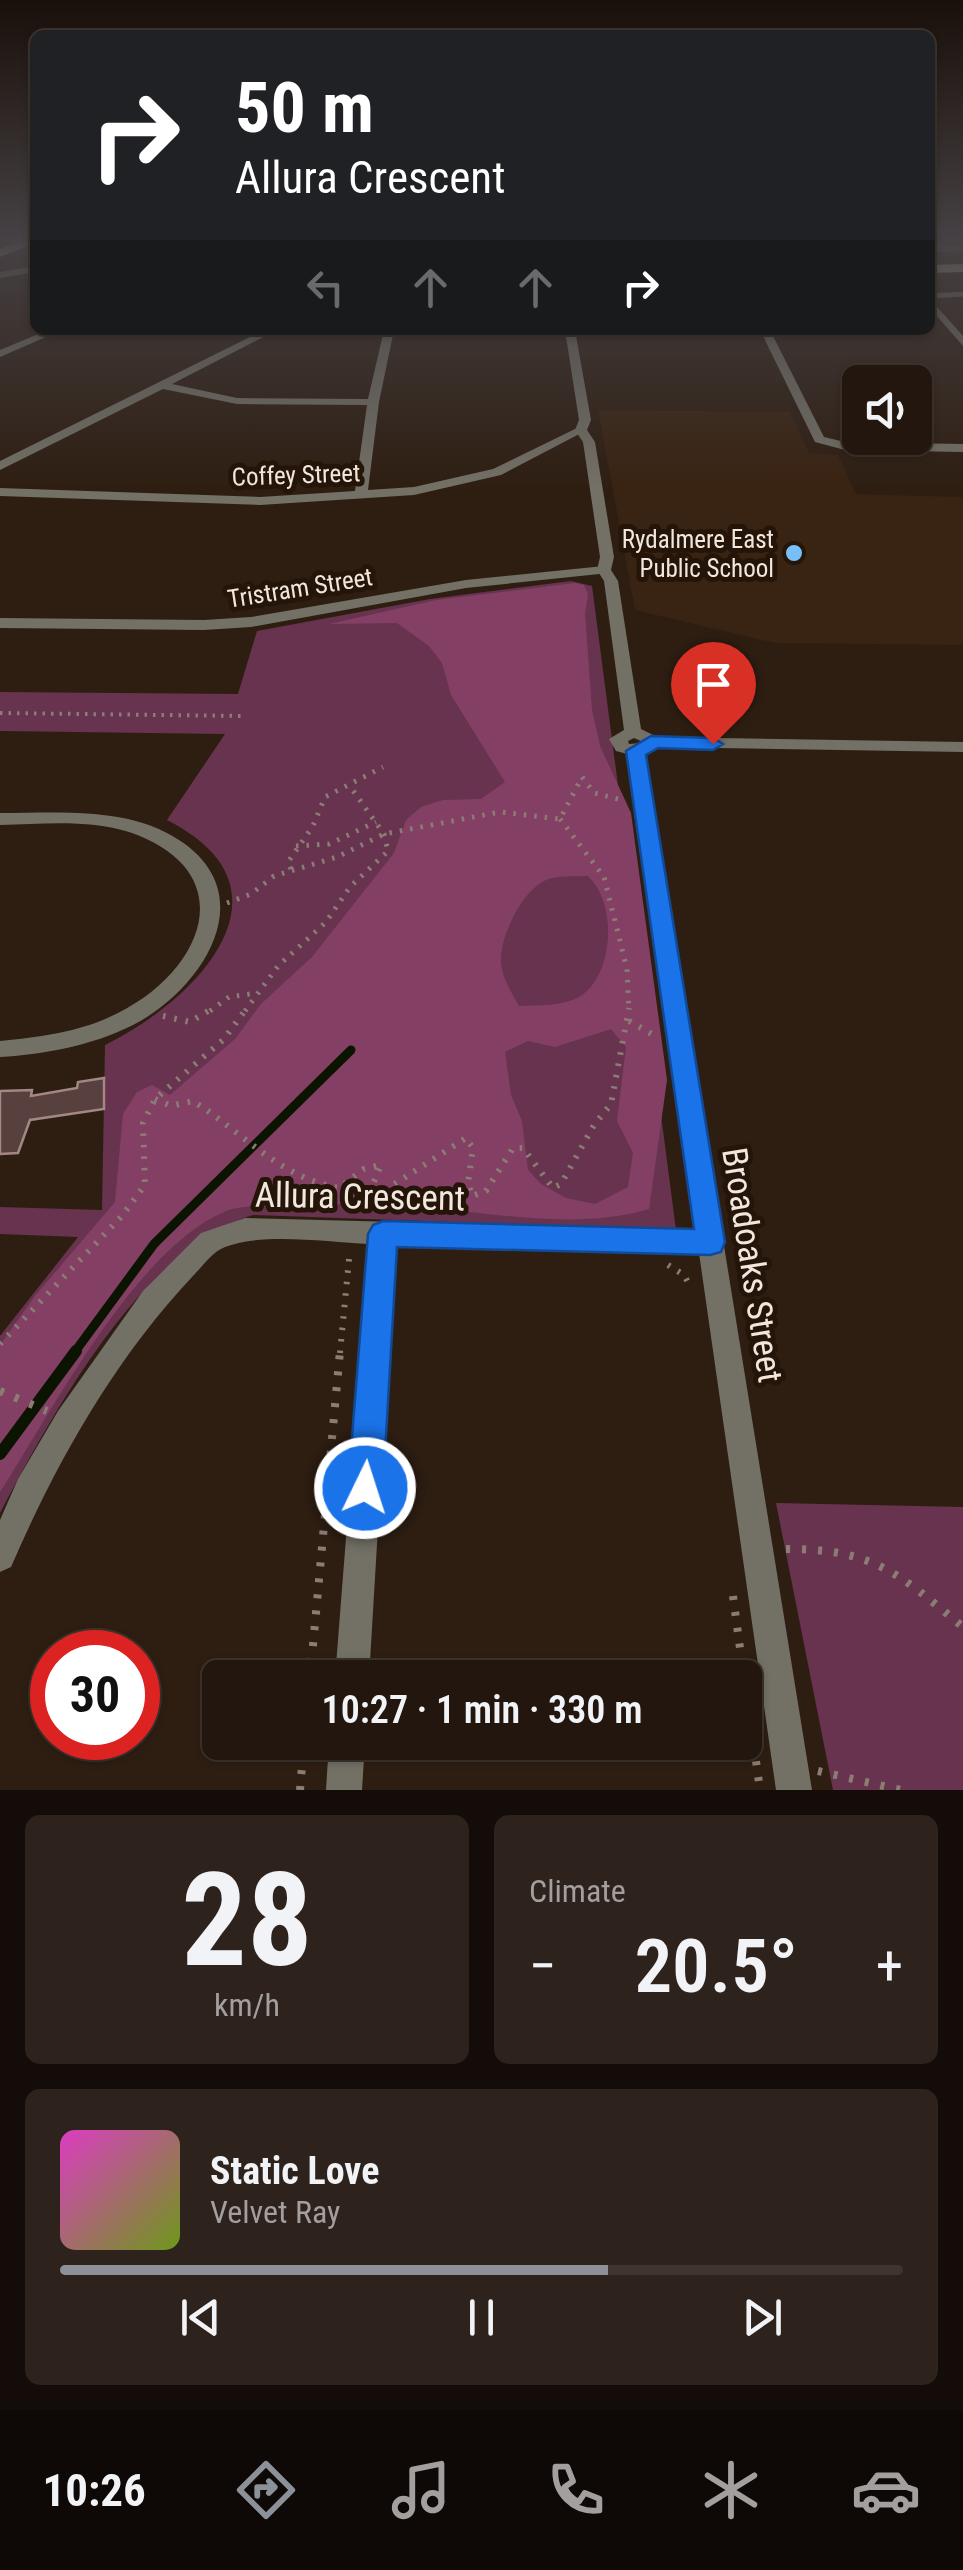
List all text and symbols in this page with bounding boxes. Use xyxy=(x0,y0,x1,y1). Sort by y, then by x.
text: 50 m xyxy=(235,67,374,149)
icon: right xyxy=(70,70,200,200)
text: Allura Crescent xyxy=(235,151,505,204)
icon: left xyxy=(298,260,353,315)
icon: ahead xyxy=(403,260,458,315)
icon: ahead xyxy=(508,260,563,315)
icon: right xyxy=(613,260,668,315)
map controls xyxy=(842,365,932,455)
button: sound xyxy=(842,365,932,455)
street label: Coffey Street xyxy=(231,458,361,492)
place label: Rydalmere East Public School xyxy=(622,525,774,583)
marker: Rydalmere East Public School xyxy=(783,542,805,564)
street label: Tristram Street xyxy=(225,562,375,614)
pin xyxy=(671,642,756,745)
icon: arrive xyxy=(686,657,741,712)
street label: Broadoaks Street xyxy=(713,1145,791,1385)
street label: Allura Crescent xyxy=(254,1175,466,1219)
position arrow xyxy=(313,1436,417,1540)
speed limit sign: 30 xyxy=(30,1630,160,1760)
text: 10:27 · 1 min · 330 m xyxy=(322,1688,642,1732)
text: 28 xyxy=(181,1844,313,1997)
text: Climate xyxy=(529,1872,626,1910)
text: 20.5° xyxy=(634,1922,798,2010)
text: − xyxy=(529,1934,557,1998)
text: + xyxy=(876,1934,903,1998)
text: km/h xyxy=(214,1986,280,2024)
text: Static Love xyxy=(210,2149,379,2193)
text: Velvet Ray xyxy=(210,2193,340,2231)
icon: previous xyxy=(173,2290,228,2345)
icon: pause xyxy=(454,2290,509,2345)
icon: next xyxy=(735,2290,790,2345)
icon: directions xyxy=(231,2455,301,2525)
icon: music xyxy=(386,2455,456,2525)
icon: phone xyxy=(541,2455,611,2525)
icon: climate xyxy=(696,2455,766,2525)
icon: car xyxy=(851,2455,921,2525)
text: 10:26 xyxy=(42,2464,146,2517)

